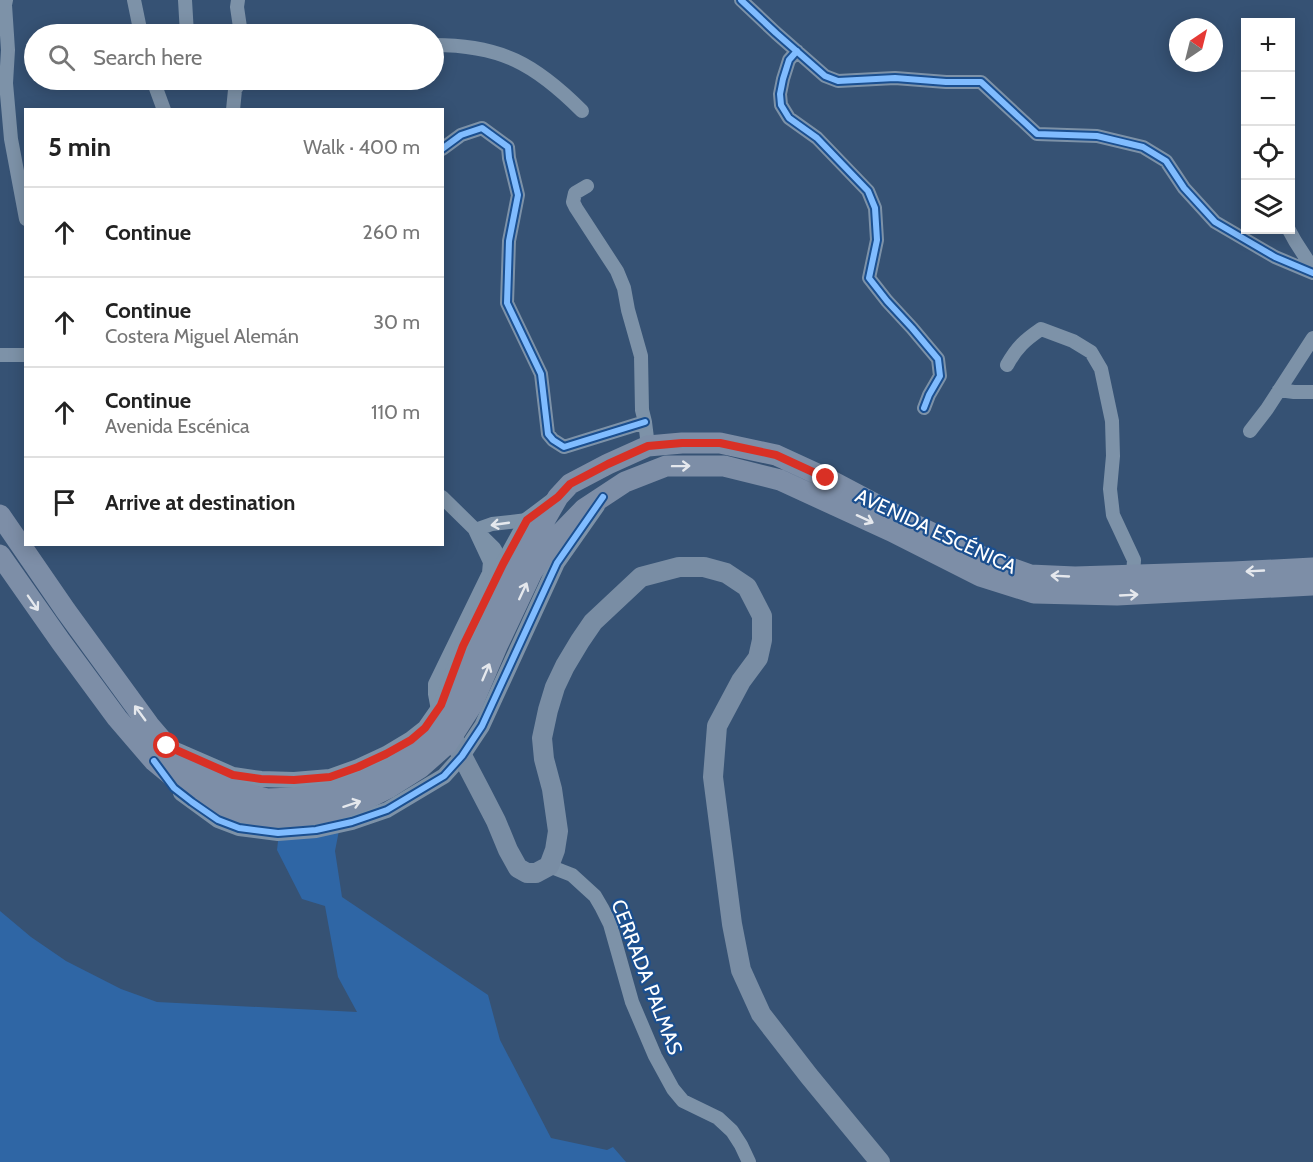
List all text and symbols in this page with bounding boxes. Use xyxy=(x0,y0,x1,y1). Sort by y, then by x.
north arrow xyxy=(1169,18,1223,72)
map controls xyxy=(1241,18,1295,234)
button: + xyxy=(1241,18,1295,72)
search box xyxy=(24,24,444,90)
icon: search xyxy=(45,41,78,74)
text: Search here xyxy=(93,44,202,71)
button: − xyxy=(1241,72,1295,126)
button: locate xyxy=(1241,126,1295,180)
text: 5 min xyxy=(48,131,111,163)
text: Walk · 400 m xyxy=(303,135,420,159)
button: layers xyxy=(1241,180,1295,234)
icon: ahead xyxy=(48,216,81,249)
text: Continue xyxy=(105,219,191,246)
text: 260 m xyxy=(362,220,420,244)
text: Continue xyxy=(105,297,191,324)
icon: ahead xyxy=(48,306,81,339)
text: 30 m xyxy=(373,310,420,334)
text: Costera Miguel Alemán xyxy=(105,324,299,348)
text: Continue xyxy=(105,387,191,414)
icon: ahead xyxy=(48,396,81,429)
text: 110 m xyxy=(371,400,420,424)
text: Avenida Escénica xyxy=(105,414,250,438)
one-way arrow xyxy=(670,460,690,472)
route end xyxy=(812,464,838,490)
street label: AVENIDA ESCÉNICA xyxy=(852,483,1021,579)
icon: arrive xyxy=(48,486,81,519)
text: Arrive at destination xyxy=(105,489,295,516)
one-way arrow xyxy=(856,514,874,526)
one-way arrow xyxy=(491,518,511,529)
one-way arrow xyxy=(1245,566,1265,577)
one-way arrow xyxy=(1050,571,1070,582)
one-way arrow xyxy=(518,583,530,601)
one-way arrow xyxy=(1118,589,1138,600)
one-way arrow xyxy=(27,594,39,610)
one-way arrow xyxy=(481,664,492,682)
one-way arrow xyxy=(134,706,147,722)
route start xyxy=(153,732,179,758)
one-way arrow xyxy=(342,797,361,808)
street label: CERRADA PALMAS xyxy=(606,896,688,1058)

